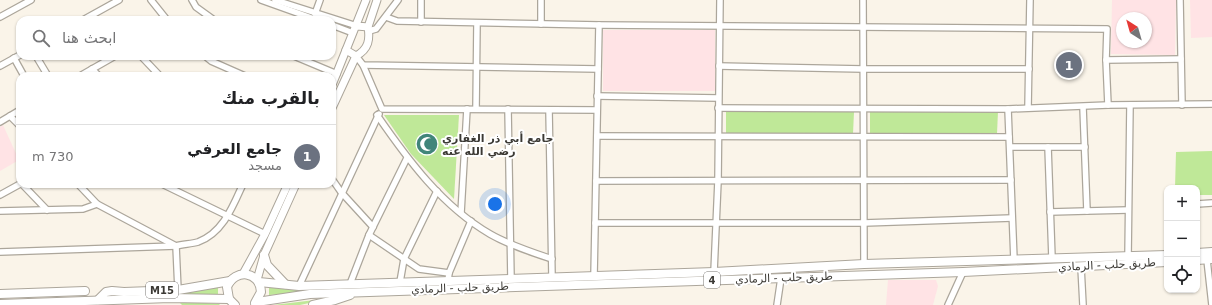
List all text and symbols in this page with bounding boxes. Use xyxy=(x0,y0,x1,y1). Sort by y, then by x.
north arrow xyxy=(1116,12,1152,48)
search box xyxy=(16,16,336,60)
icon: search xyxy=(30,27,52,49)
text: ابحث هنا xyxy=(62,29,117,47)
pin: 1 xyxy=(1056,50,1082,80)
text: بالقرب منك xyxy=(222,88,320,108)
mosque icon: جامع أبي ذر الغفاري رضي الله عنه xyxy=(414,131,440,157)
place label: جامع أبي ذر الغفاري رضي الله عنه xyxy=(442,131,553,158)
text: جامع العرفي xyxy=(187,140,282,158)
text: 730 m xyxy=(32,149,74,164)
text: 1 xyxy=(302,149,312,164)
text: مسجد xyxy=(248,158,282,173)
map controls xyxy=(1164,185,1200,293)
button: + xyxy=(1164,185,1200,221)
your location xyxy=(485,194,505,214)
button: − xyxy=(1164,221,1200,257)
street label: طريق حلب - الرمادي xyxy=(1058,256,1157,275)
button: locate xyxy=(1164,257,1200,293)
street label: طريق حلب - الرمادي xyxy=(735,270,833,287)
road number: 4 xyxy=(704,272,720,288)
street label: طريق حلب - الرمادي xyxy=(411,280,509,297)
road number: M15 xyxy=(146,282,178,298)

